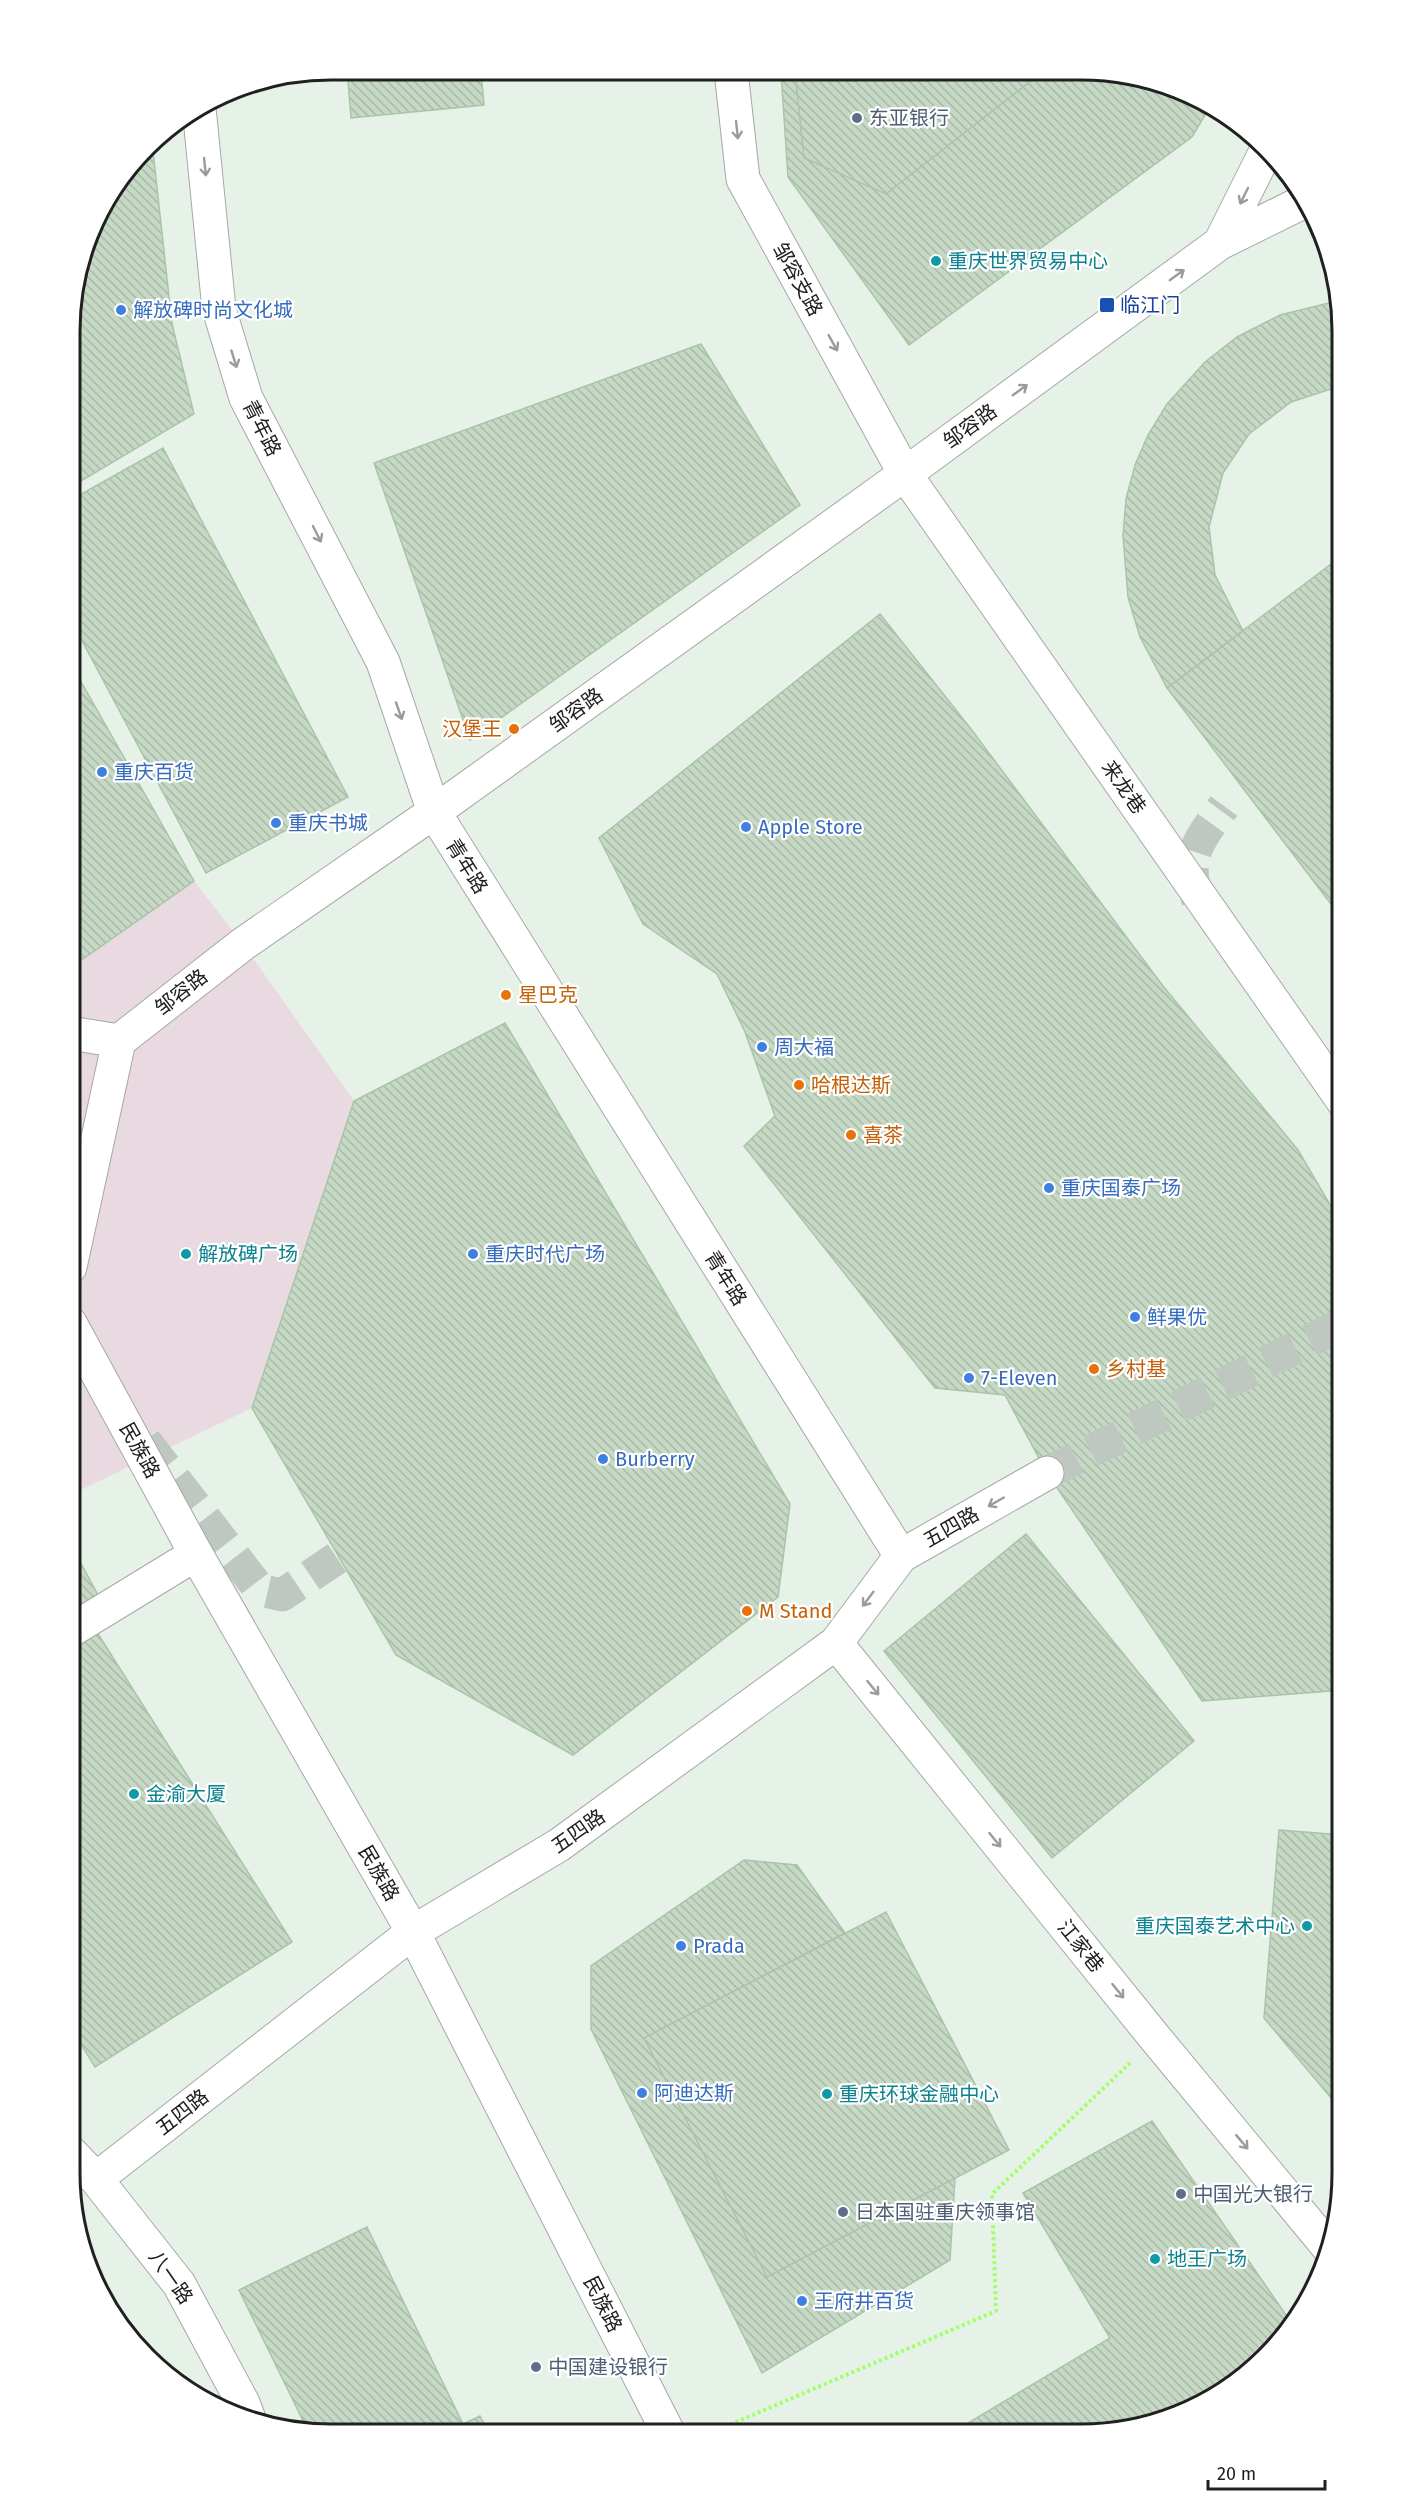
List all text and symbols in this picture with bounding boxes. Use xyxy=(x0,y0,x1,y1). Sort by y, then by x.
place label: 东亚银行 xyxy=(869,106,949,130)
marker: 东亚银行 xyxy=(850,111,864,125)
one-way arrow xyxy=(732,119,743,139)
one-way arrow xyxy=(200,156,211,176)
one-way arrow xyxy=(1237,187,1249,205)
street label: 邹容支路 xyxy=(768,238,828,320)
place label: 重庆世界贸易中心 xyxy=(948,249,1108,273)
marker: 重庆世界贸易中心 xyxy=(929,254,943,268)
one-way arrow xyxy=(1169,269,1185,281)
place label: 临江门 xyxy=(1120,293,1180,317)
marker: 临江门 xyxy=(1098,296,1116,314)
place label: 解放碑时尚文化城 xyxy=(133,298,293,322)
marker: 解放碑时尚文化城 xyxy=(114,303,128,317)
one-way arrow xyxy=(827,334,839,351)
one-way arrow xyxy=(229,349,240,368)
one-way arrow xyxy=(1011,384,1027,396)
street label: 青年路 xyxy=(238,396,286,460)
street label: 邹容路 xyxy=(939,399,1001,453)
one-way arrow xyxy=(312,525,323,543)
street label: 邹容路 xyxy=(545,683,607,737)
one-way arrow xyxy=(395,701,406,720)
place label: 汉堡王 xyxy=(442,717,502,741)
marker: 汉堡王 xyxy=(507,722,521,736)
street label: 来龙巷 xyxy=(1097,756,1151,818)
place label: 重庆百货 xyxy=(114,760,194,784)
marker: 重庆百货 xyxy=(95,765,109,779)
place label: 重庆书城 xyxy=(288,811,368,835)
place label: Apple Store xyxy=(758,815,863,839)
marker: 重庆书城 xyxy=(269,816,283,830)
marker: Apple Store xyxy=(739,820,753,834)
street label: 青年路 xyxy=(441,834,493,898)
street label: 邹容路 xyxy=(150,964,212,1020)
place label: 星巴克 xyxy=(518,983,578,1007)
marker: 星巴克 xyxy=(499,988,513,1002)
place label: 周大福 xyxy=(774,1035,834,1059)
marker: 周大福 xyxy=(755,1040,769,1054)
place label: 哈根达斯 xyxy=(811,1073,891,1097)
marker: 哈根达斯 xyxy=(792,1078,806,1092)
place label: 喜茶 xyxy=(863,1123,903,1147)
marker: 喜茶 xyxy=(844,1128,858,1142)
place label: 重庆国泰广场 xyxy=(1061,1176,1181,1200)
marker: 重庆国泰广场 xyxy=(1042,1181,1056,1195)
place label: 解放碑广场 xyxy=(198,1242,298,1266)
place label: 重庆时代广场 xyxy=(485,1242,605,1266)
street label: 青年路 xyxy=(700,1246,752,1310)
marker: 解放碑广场 xyxy=(179,1247,193,1261)
marker: 重庆时代广场 xyxy=(466,1247,480,1261)
place label: 鲜果优 xyxy=(1147,1305,1207,1329)
marker: 鲜果优 xyxy=(1128,1310,1142,1324)
place label: 乡村基 xyxy=(1106,1357,1166,1381)
marker: 乡村基 xyxy=(1087,1362,1101,1376)
place label: 7-Eleven xyxy=(981,1366,1057,1390)
marker: 7-Eleven xyxy=(962,1371,976,1385)
street label: 民族路 xyxy=(115,1418,165,1482)
place label: Burberry xyxy=(615,1447,695,1471)
marker: Burberry xyxy=(596,1452,610,1466)
one-way arrow xyxy=(988,1496,1005,1508)
street label: 五四路 xyxy=(919,1502,983,1552)
one-way arrow xyxy=(862,1591,875,1607)
place label: M Stand xyxy=(759,1599,832,1623)
marker: M Stand xyxy=(740,1604,754,1618)
one-way arrow xyxy=(866,1680,879,1696)
place label: 金渝大厦 xyxy=(146,1782,226,1806)
marker: 金渝大厦 xyxy=(127,1787,141,1801)
street label: 五四路 xyxy=(547,1804,609,1858)
one-way arrow xyxy=(989,1832,1002,1848)
street label: 民族路 xyxy=(354,1841,404,1905)
place label: 重庆国泰艺术中心 xyxy=(1135,1914,1295,1938)
street label: 江家巷 xyxy=(1053,1915,1109,1977)
marker: 重庆国泰艺术中心 xyxy=(1300,1919,1314,1933)
place label: Prada xyxy=(693,1934,745,1958)
marker: Prada xyxy=(674,1939,688,1953)
one-way arrow xyxy=(1111,1983,1124,1999)
place label: 阿迪达斯 xyxy=(654,2081,734,2105)
place label: 重庆环球金融中心 xyxy=(839,2082,999,2106)
street label: 五四路 xyxy=(151,2084,213,2140)
marker: 阿迪达斯 xyxy=(635,2086,649,2100)
marker: 重庆环球金融中心 xyxy=(820,2087,834,2101)
one-way arrow xyxy=(1235,2134,1248,2150)
place label: 中国光大银行 xyxy=(1193,2182,1313,2206)
marker: 中国光大银行 xyxy=(1174,2187,1188,2201)
place label: 日本国驻重庆领事馆 xyxy=(855,2200,1035,2224)
marker: 日本国驻重庆领事馆 xyxy=(836,2205,850,2219)
street label: 八一路 xyxy=(144,2246,198,2308)
place label: 地王广场 xyxy=(1167,2247,1247,2271)
marker: 地王广场 xyxy=(1148,2252,1162,2266)
street label: 民族路 xyxy=(579,2272,627,2336)
place label: 王府井百货 xyxy=(814,2289,914,2313)
marker: 王府井百货 xyxy=(795,2294,809,2308)
place label: 中国建设银行 xyxy=(548,2355,668,2379)
marker: 中国建设银行 xyxy=(529,2360,543,2374)
scale bar xyxy=(1208,2453,1325,2491)
text: 20 m xyxy=(1217,2463,1256,2485)

